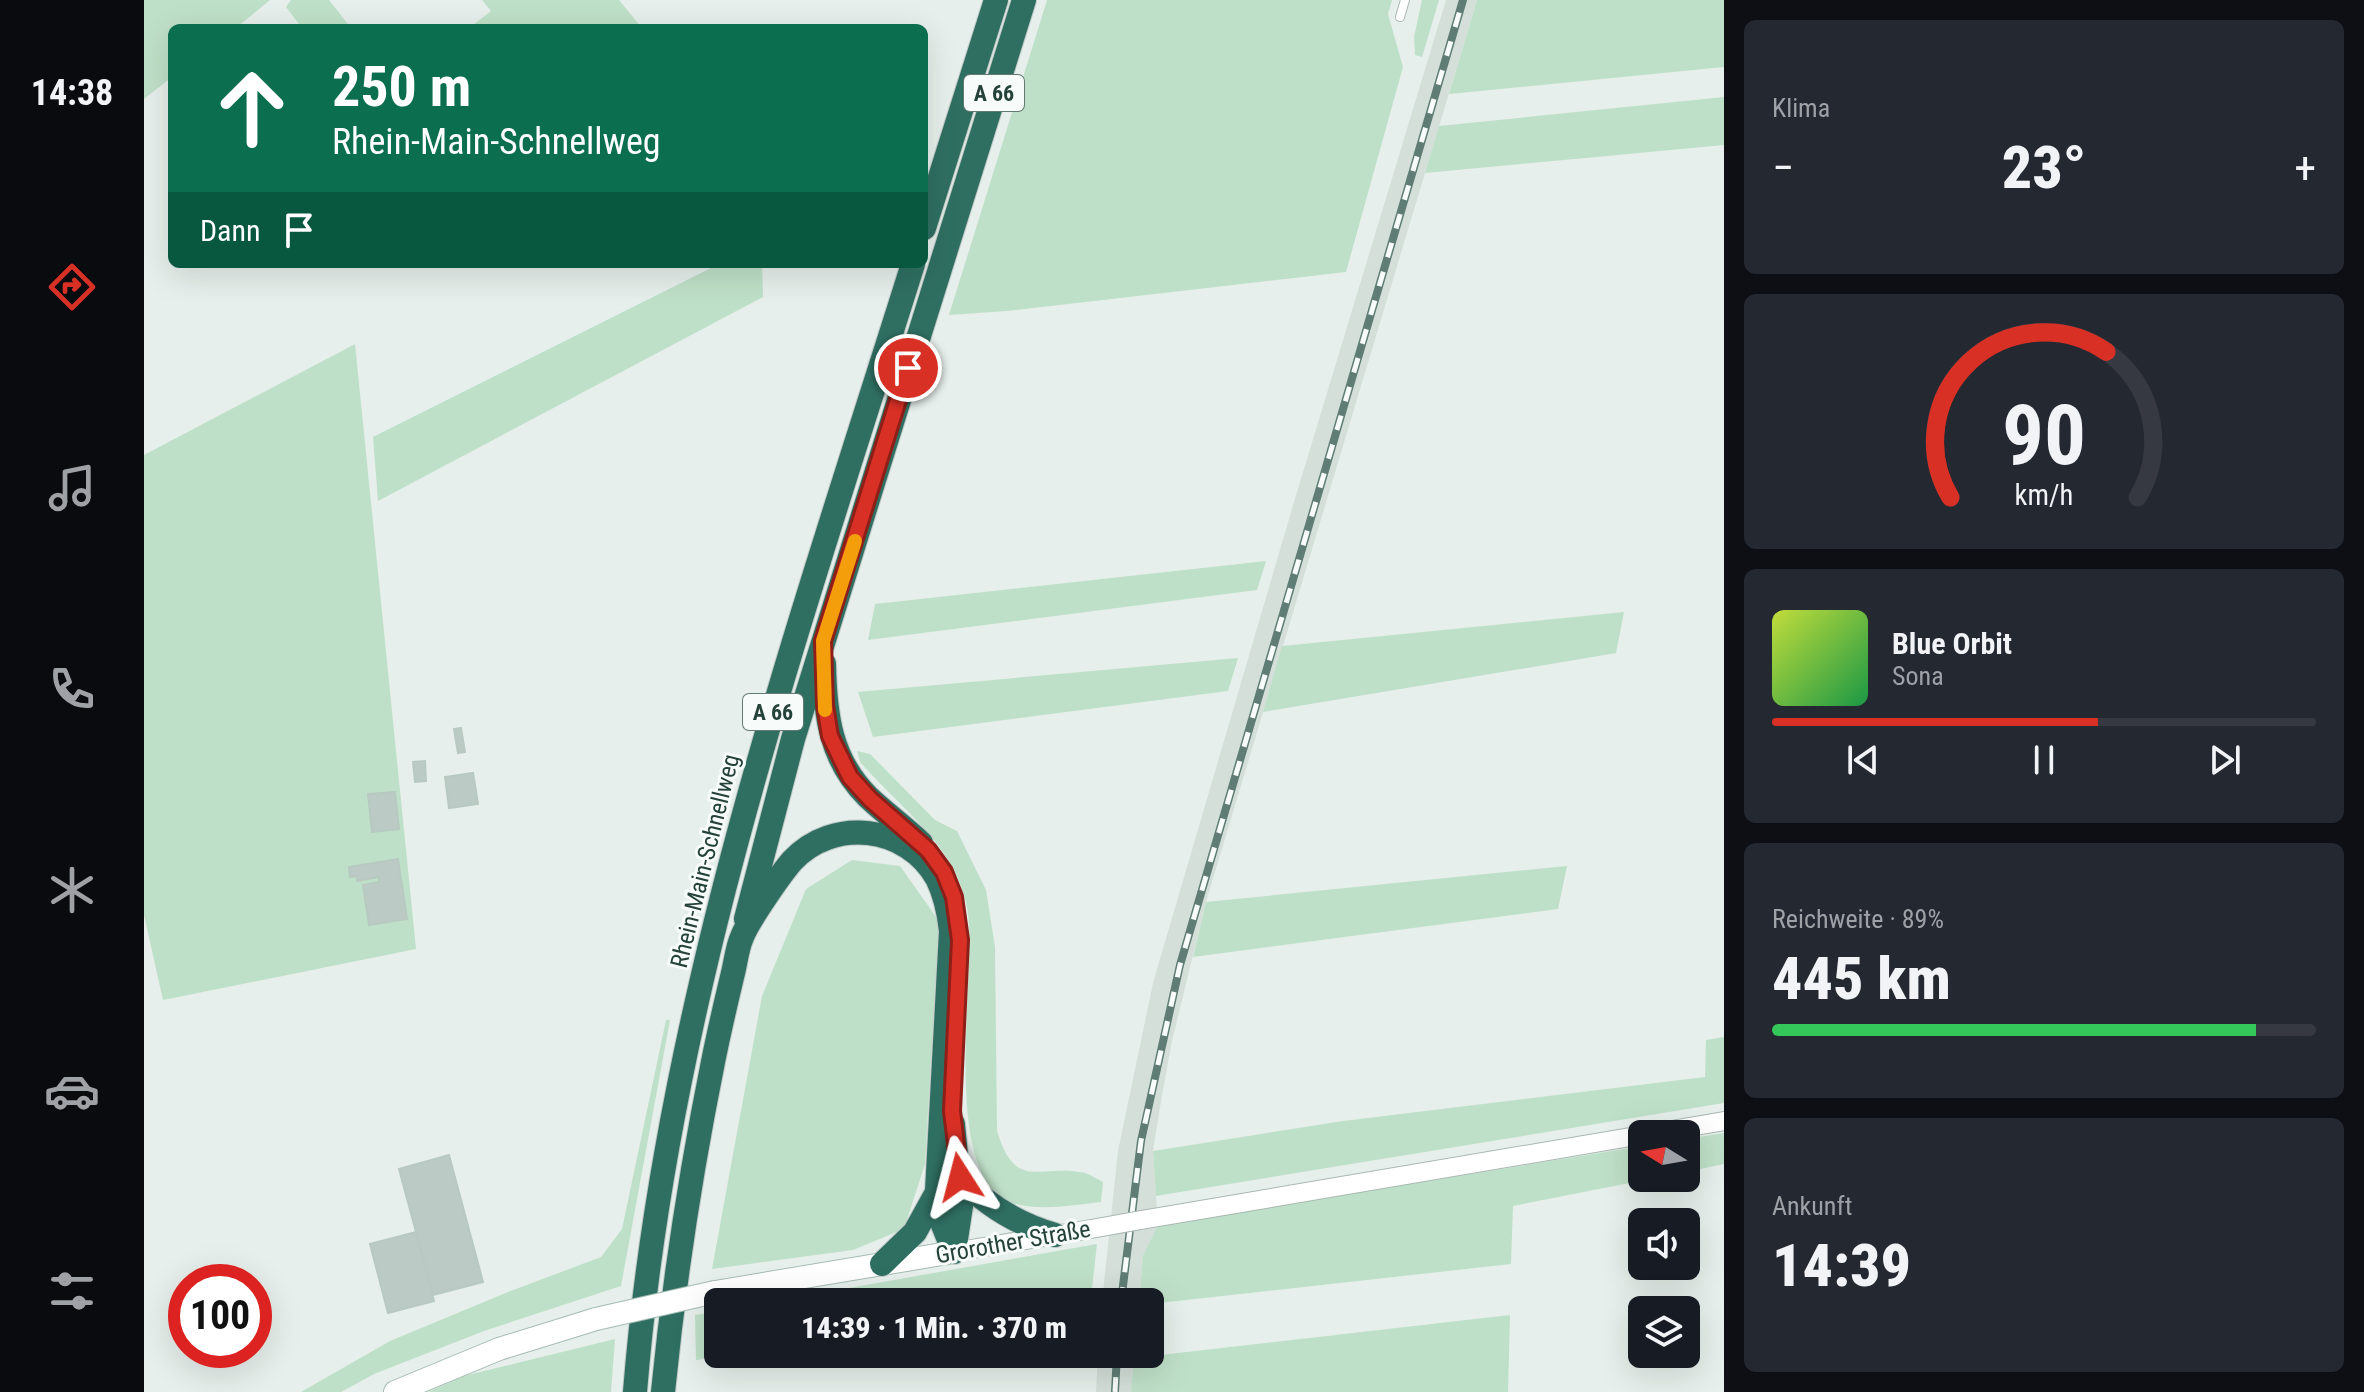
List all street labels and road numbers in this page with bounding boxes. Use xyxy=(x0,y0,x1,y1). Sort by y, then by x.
road number: A 66 xyxy=(964,75,1024,111)
road number: A 66 xyxy=(743,694,803,730)
street label: Rhein-Main-Schnellweg xyxy=(665,751,745,971)
street label: Grorother Straße xyxy=(933,1215,1093,1269)

